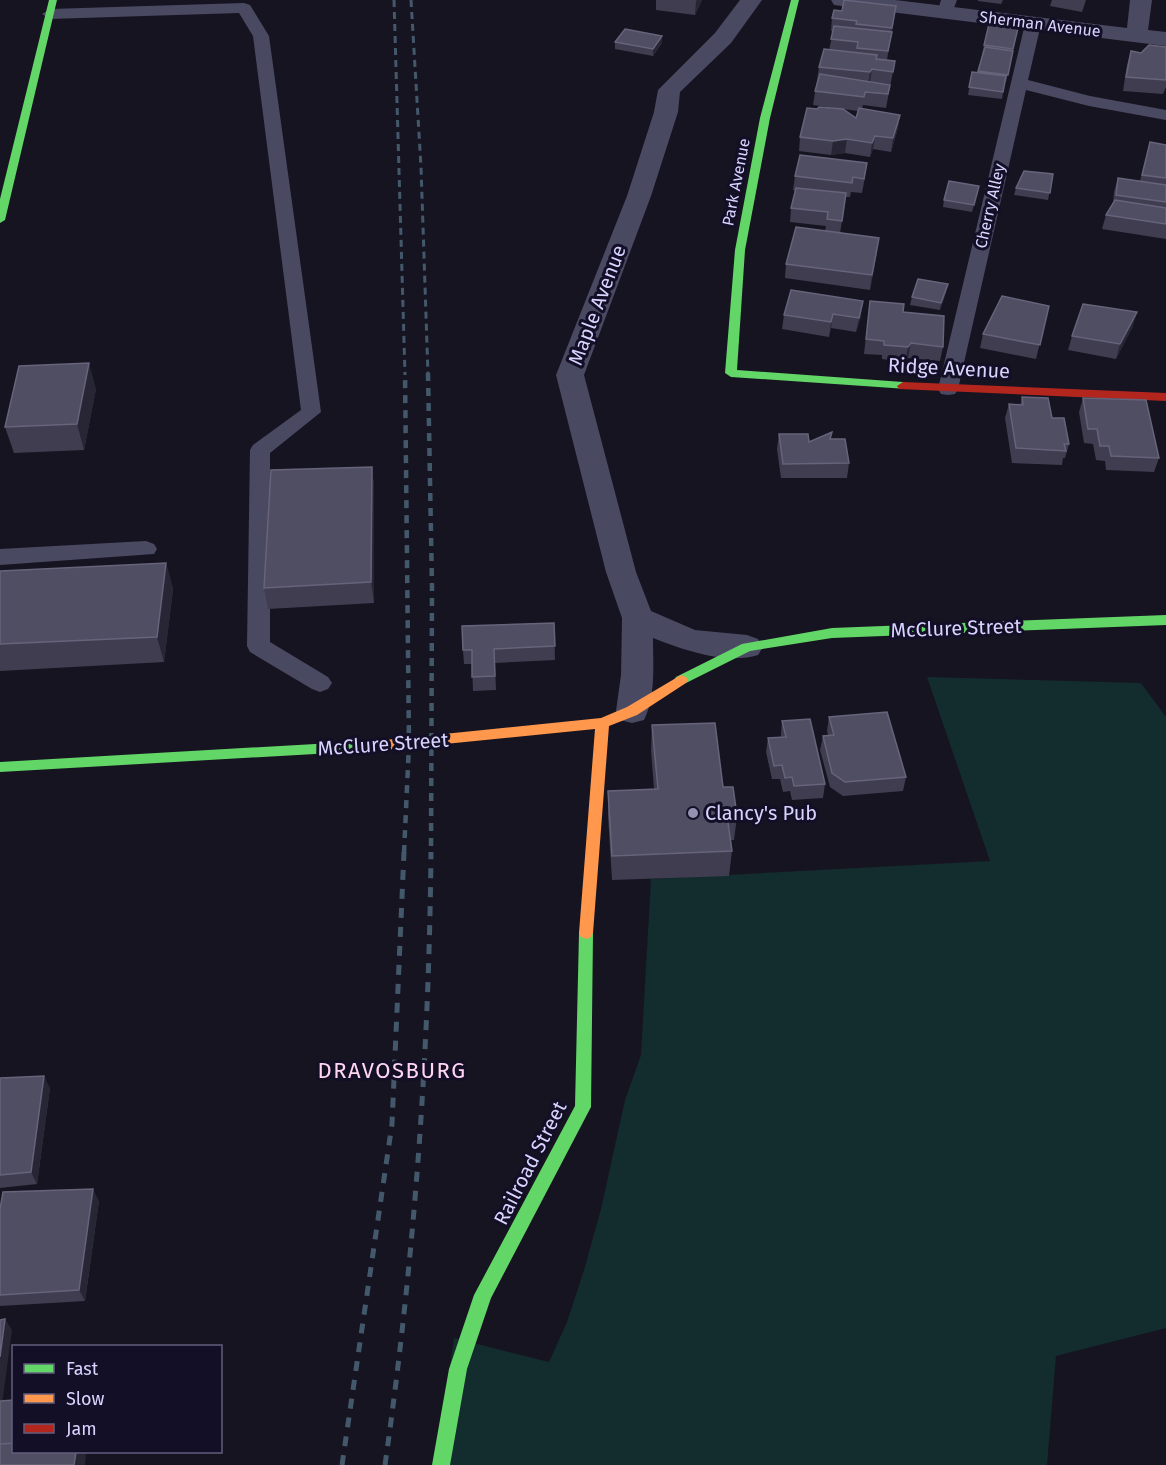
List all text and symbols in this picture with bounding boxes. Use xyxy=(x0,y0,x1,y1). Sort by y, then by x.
street label: Sherman Avenue xyxy=(978,7,1102,41)
street label: Park Avenue xyxy=(718,137,754,227)
street label: Cherry Alley xyxy=(971,162,1009,250)
street label: Maple Avenue xyxy=(563,242,631,368)
street label: Ridge Avenue xyxy=(887,353,1011,383)
street label: McClure Street xyxy=(890,614,1023,642)
street label: McClure Street xyxy=(317,727,450,761)
place label: Clancy's Pub xyxy=(705,801,817,825)
marker: Clancy's Pub xyxy=(686,806,700,820)
district label: DRAVOSBURG xyxy=(317,1057,467,1084)
street label: Railroad Street xyxy=(489,1097,572,1229)
legend xyxy=(12,1345,222,1453)
text: Fast xyxy=(66,1358,99,1380)
text: Slow xyxy=(66,1388,105,1410)
text: Jam xyxy=(66,1418,97,1440)

